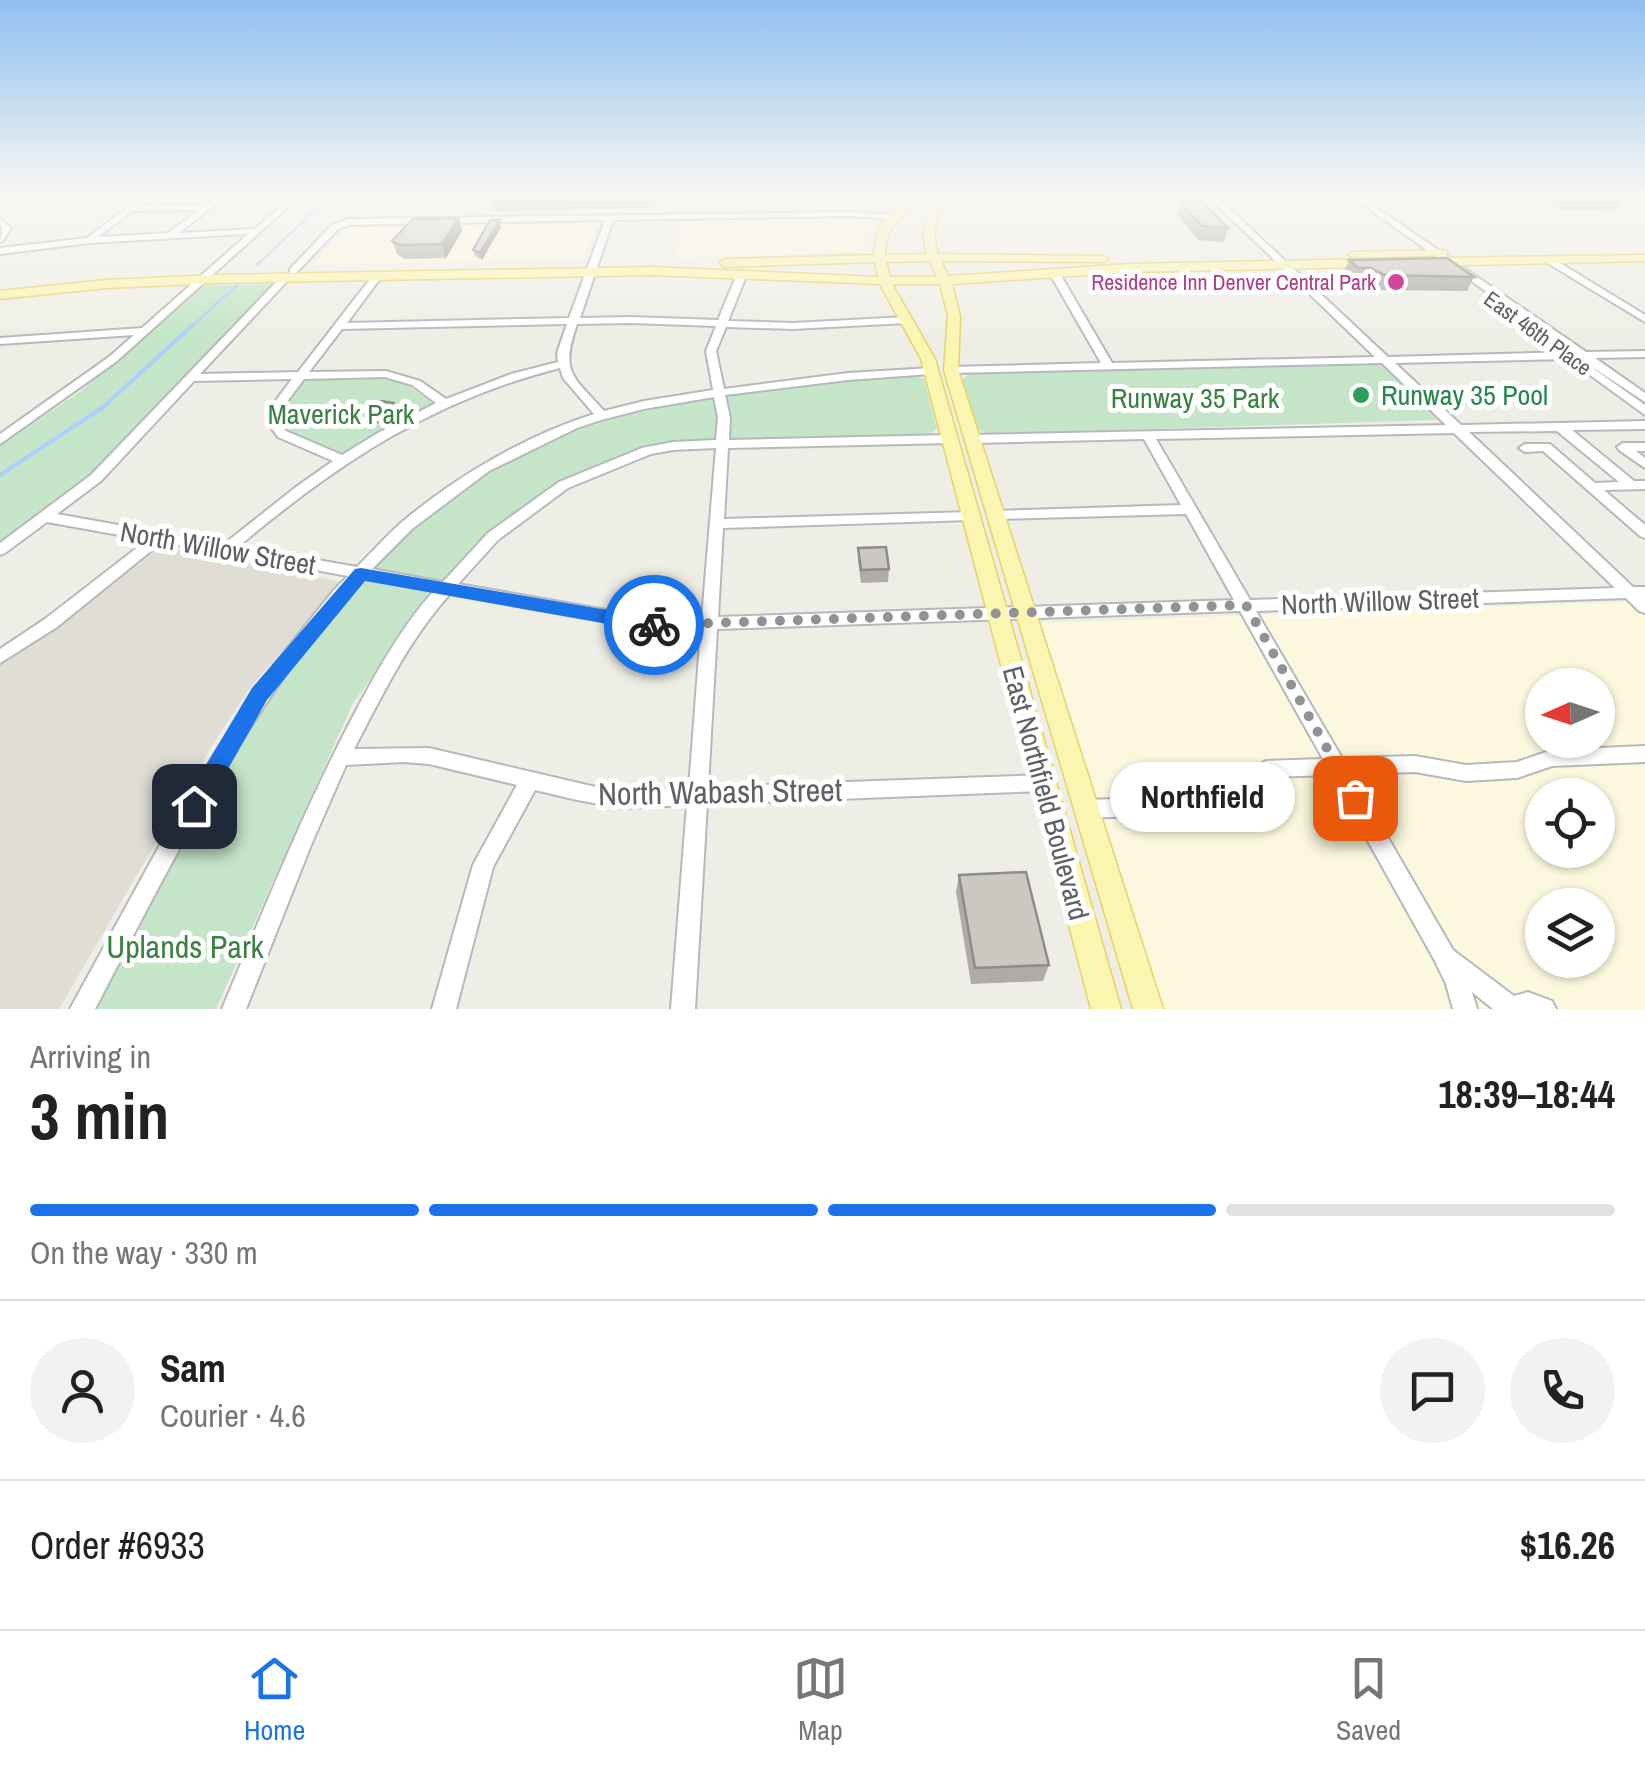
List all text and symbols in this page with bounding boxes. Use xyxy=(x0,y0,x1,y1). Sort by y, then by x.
place label: Residence Inn Denver Central Park xyxy=(1091,267,1377,297)
marker: Residence Inn Denver Central Park xyxy=(1385,271,1407,293)
street label: East 46th Place xyxy=(1478,284,1598,382)
place label: Runway 35 Pool xyxy=(1381,376,1548,414)
park label: Runway 35 Park xyxy=(1111,379,1280,417)
marker: Runway 35 Pool xyxy=(1350,384,1372,406)
park label: Maverick Park xyxy=(268,395,415,433)
street label: North Willow Street xyxy=(117,512,319,584)
courier xyxy=(604,575,704,675)
street label: North Willow Street xyxy=(1281,579,1479,623)
icon: bike xyxy=(627,598,682,653)
street label: East Northfield Boulevard xyxy=(994,662,1098,924)
north arrow xyxy=(1525,668,1615,758)
map controls xyxy=(1525,668,1615,978)
pin xyxy=(1313,756,1398,841)
callout: Northfield xyxy=(1110,763,1295,833)
pin xyxy=(152,764,237,849)
street label: North Wabash Street xyxy=(598,768,842,815)
icon: bag xyxy=(1328,771,1383,826)
text: Northfield xyxy=(1141,775,1264,818)
button: locate xyxy=(1525,778,1615,868)
icon: home xyxy=(167,779,222,834)
button: layers xyxy=(1525,888,1615,978)
park label: Uplands Park xyxy=(106,925,265,968)
text: Arriving in xyxy=(30,1035,151,1078)
text: 18:39–18:44 xyxy=(1438,1069,1615,1120)
text: 3 min xyxy=(30,1072,169,1159)
text: On the way · 330 m xyxy=(30,1231,258,1274)
button: person xyxy=(30,1338,135,1443)
button: chat xyxy=(1380,1338,1485,1443)
button: phone xyxy=(1510,1338,1615,1443)
text: Sam xyxy=(160,1343,226,1394)
text: Courier · 4.6 xyxy=(160,1394,306,1437)
text: Order #6933 xyxy=(30,1520,205,1571)
text: $16.26 xyxy=(1520,1520,1615,1571)
tab: Home xyxy=(244,1651,305,1749)
tab: Map xyxy=(793,1651,848,1749)
tab: Saved xyxy=(1336,1651,1401,1749)

